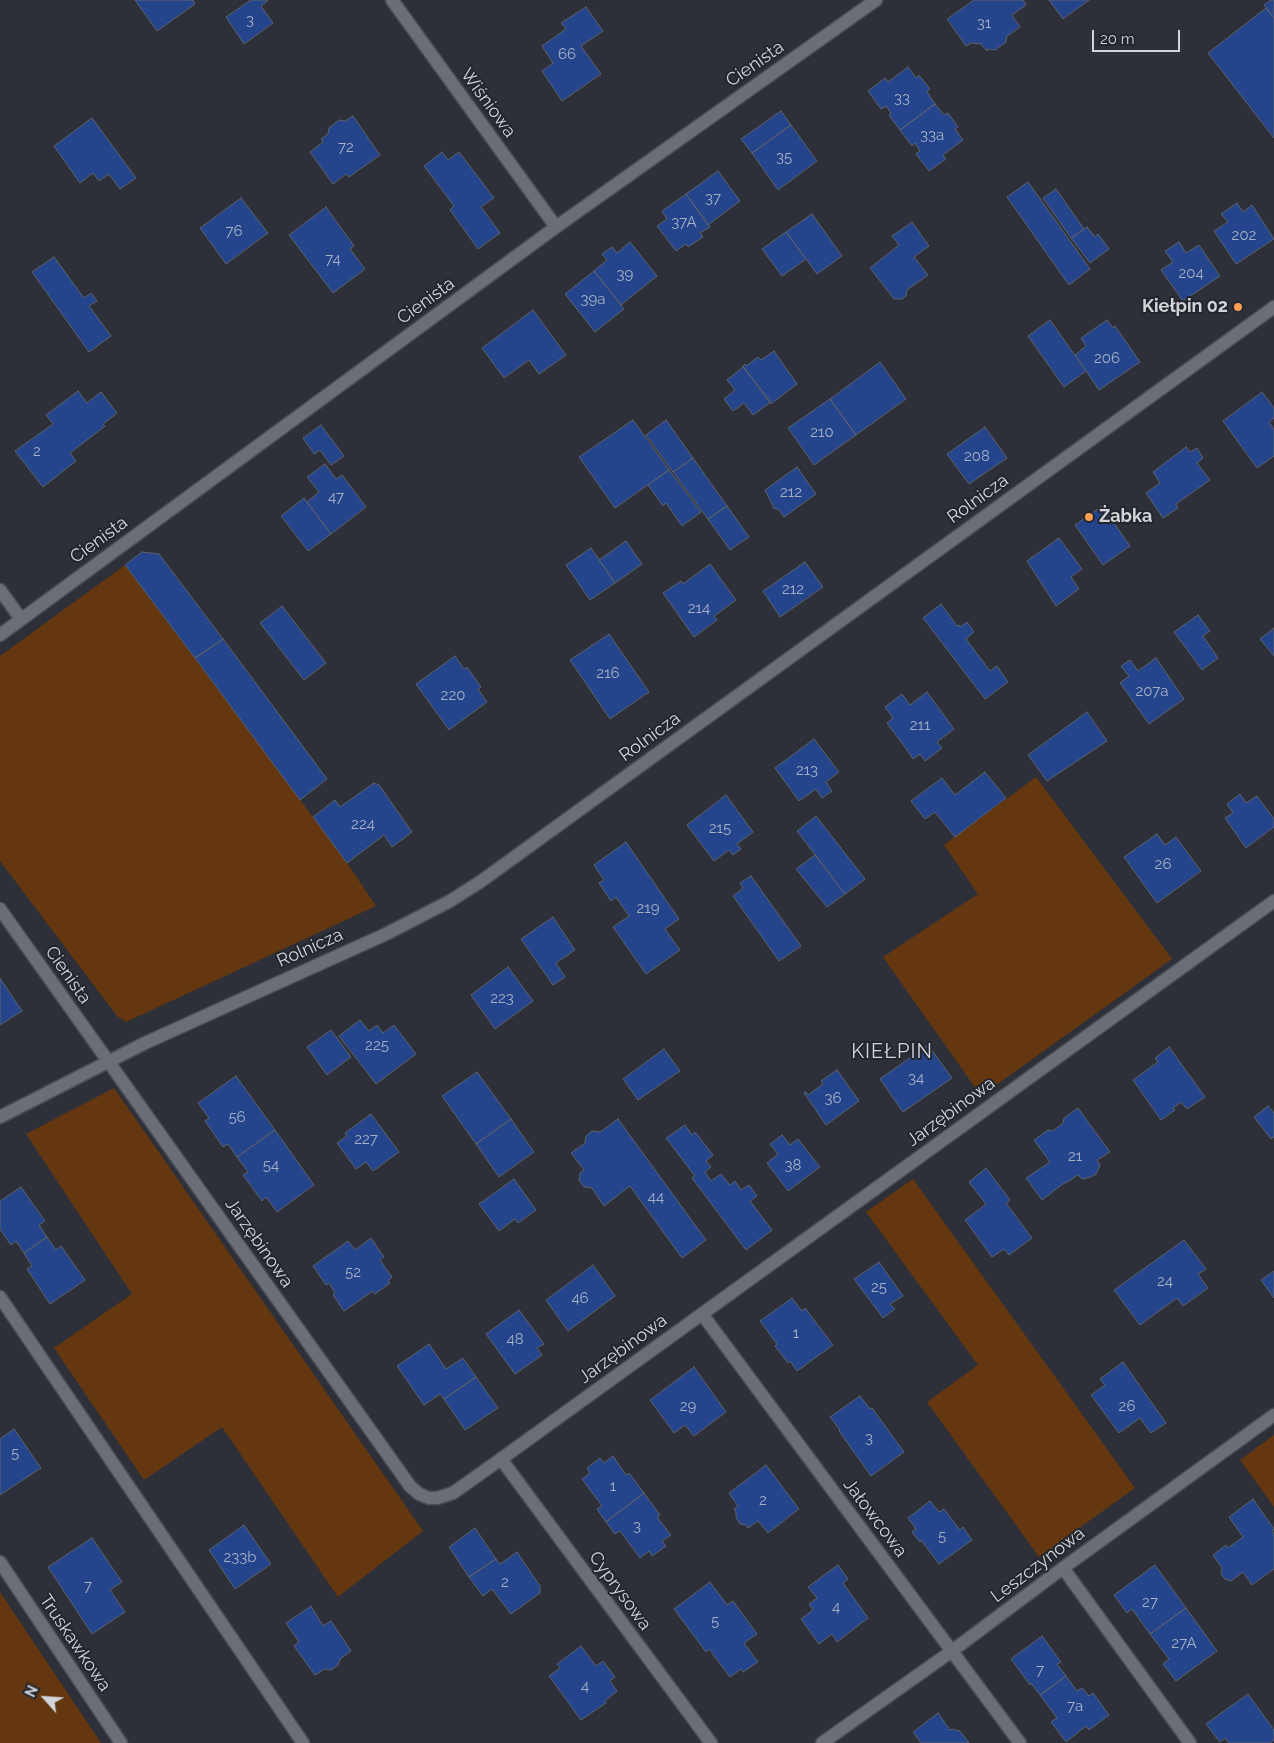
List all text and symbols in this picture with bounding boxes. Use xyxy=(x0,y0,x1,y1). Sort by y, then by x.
house number: 3 xyxy=(246,11,254,29)
house number: 31 xyxy=(977,14,991,32)
scale bar xyxy=(1094,20,1182,52)
text: 20 m xyxy=(1100,30,1135,48)
street label: Cienista xyxy=(722,36,788,92)
house number: 66 xyxy=(558,45,576,63)
street label: Wiśniowa xyxy=(456,64,520,142)
house number: 33 xyxy=(894,89,910,107)
house number: 33a xyxy=(920,126,944,144)
house number: 72 xyxy=(338,138,354,156)
house number: 35 xyxy=(776,148,792,166)
house number: 37 xyxy=(705,189,721,207)
house number: 37A xyxy=(671,213,697,231)
house number: 76 xyxy=(225,222,243,240)
house number: 202 xyxy=(1232,226,1256,244)
house number: 74 xyxy=(325,250,341,268)
house number: 204 xyxy=(1178,264,1204,282)
house number: 39 xyxy=(617,265,633,283)
street label: Cienista xyxy=(393,273,459,329)
house number: 39a xyxy=(581,290,605,308)
place label: Kiełpin 02 xyxy=(1142,296,1228,318)
marker: Kiełpin 02 xyxy=(1232,301,1244,313)
house number: 206 xyxy=(1094,349,1120,367)
house number: 210 xyxy=(810,423,834,441)
house number: 2 xyxy=(33,442,41,460)
house number: 208 xyxy=(964,447,990,465)
street label: Rolnicza xyxy=(943,470,1013,528)
house number: 212 xyxy=(780,483,802,501)
house number: 47 xyxy=(328,488,344,506)
place label: Żabka xyxy=(1099,506,1152,528)
marker: Żabka xyxy=(1083,511,1095,523)
street label: Cienista xyxy=(66,512,132,568)
house number: 212 xyxy=(782,580,804,598)
house number: 214 xyxy=(688,599,710,617)
house number: 216 xyxy=(596,664,620,682)
house number: 207a xyxy=(1135,682,1169,700)
house number: 220 xyxy=(441,686,465,704)
street label: Rolnicza xyxy=(615,708,685,766)
house number: 211 xyxy=(910,716,930,734)
house number: 213 xyxy=(796,761,818,779)
house number: 224 xyxy=(351,815,375,833)
house number: 215 xyxy=(709,819,731,837)
house number: 26 xyxy=(1155,855,1171,873)
house number: 219 xyxy=(636,899,660,917)
street label: Rolnicza xyxy=(274,924,346,972)
street label: Cienista xyxy=(40,942,96,1008)
house number: 223 xyxy=(490,989,514,1007)
house number: 225 xyxy=(365,1036,389,1054)
district label: KIEŁPIN xyxy=(850,1040,934,1064)
house number: 34 xyxy=(908,1069,924,1087)
street label: Jarzębinowa xyxy=(903,1073,999,1151)
house number: 36 xyxy=(824,1089,842,1107)
house number: 56 xyxy=(228,1108,246,1126)
house number: 227 xyxy=(354,1130,378,1148)
house number: 21 xyxy=(1068,1147,1082,1165)
house number: 54 xyxy=(263,1156,279,1174)
house number: 38 xyxy=(785,1156,801,1174)
house number: 44 xyxy=(648,1188,664,1206)
street label: Jarzębinowa xyxy=(220,1194,298,1292)
house number: 52 xyxy=(345,1263,361,1281)
house number: 24 xyxy=(1157,1272,1173,1290)
house number: 25 xyxy=(871,1278,887,1296)
house number: 46 xyxy=(571,1289,589,1307)
street label: Jarzębinowa xyxy=(575,1310,671,1388)
house number: 1 xyxy=(793,1324,799,1342)
house number: 48 xyxy=(506,1330,524,1348)
house number: 29 xyxy=(680,1397,696,1415)
house number: 26 xyxy=(1119,1397,1135,1415)
house number: 3 xyxy=(865,1429,873,1447)
house number: 5 xyxy=(11,1444,19,1462)
street label: Jałowcowa xyxy=(838,1475,912,1561)
house number: 1 xyxy=(610,1477,616,1495)
house number: 2 xyxy=(759,1491,767,1509)
house number: 3 xyxy=(633,1517,641,1535)
street label: Leszczynowa xyxy=(987,1523,1089,1607)
house number: 5 xyxy=(938,1527,946,1545)
street label: Cyprysowa xyxy=(584,1547,656,1635)
house number: 233b xyxy=(223,1548,257,1566)
house number: 2 xyxy=(501,1573,509,1591)
house number: 7 xyxy=(84,1577,92,1595)
street label: Truskawkowa xyxy=(35,1590,115,1696)
house number: 27 xyxy=(1142,1593,1158,1611)
house number: 4 xyxy=(832,1598,840,1616)
house number: 5 xyxy=(711,1612,719,1630)
house number: 27A xyxy=(1171,1634,1197,1652)
house number: 7 xyxy=(1036,1661,1044,1679)
north arrow xyxy=(20,1673,70,1723)
house number: 4 xyxy=(581,1677,589,1695)
text: N xyxy=(22,1683,41,1700)
house number: 7a xyxy=(1067,1697,1083,1715)

